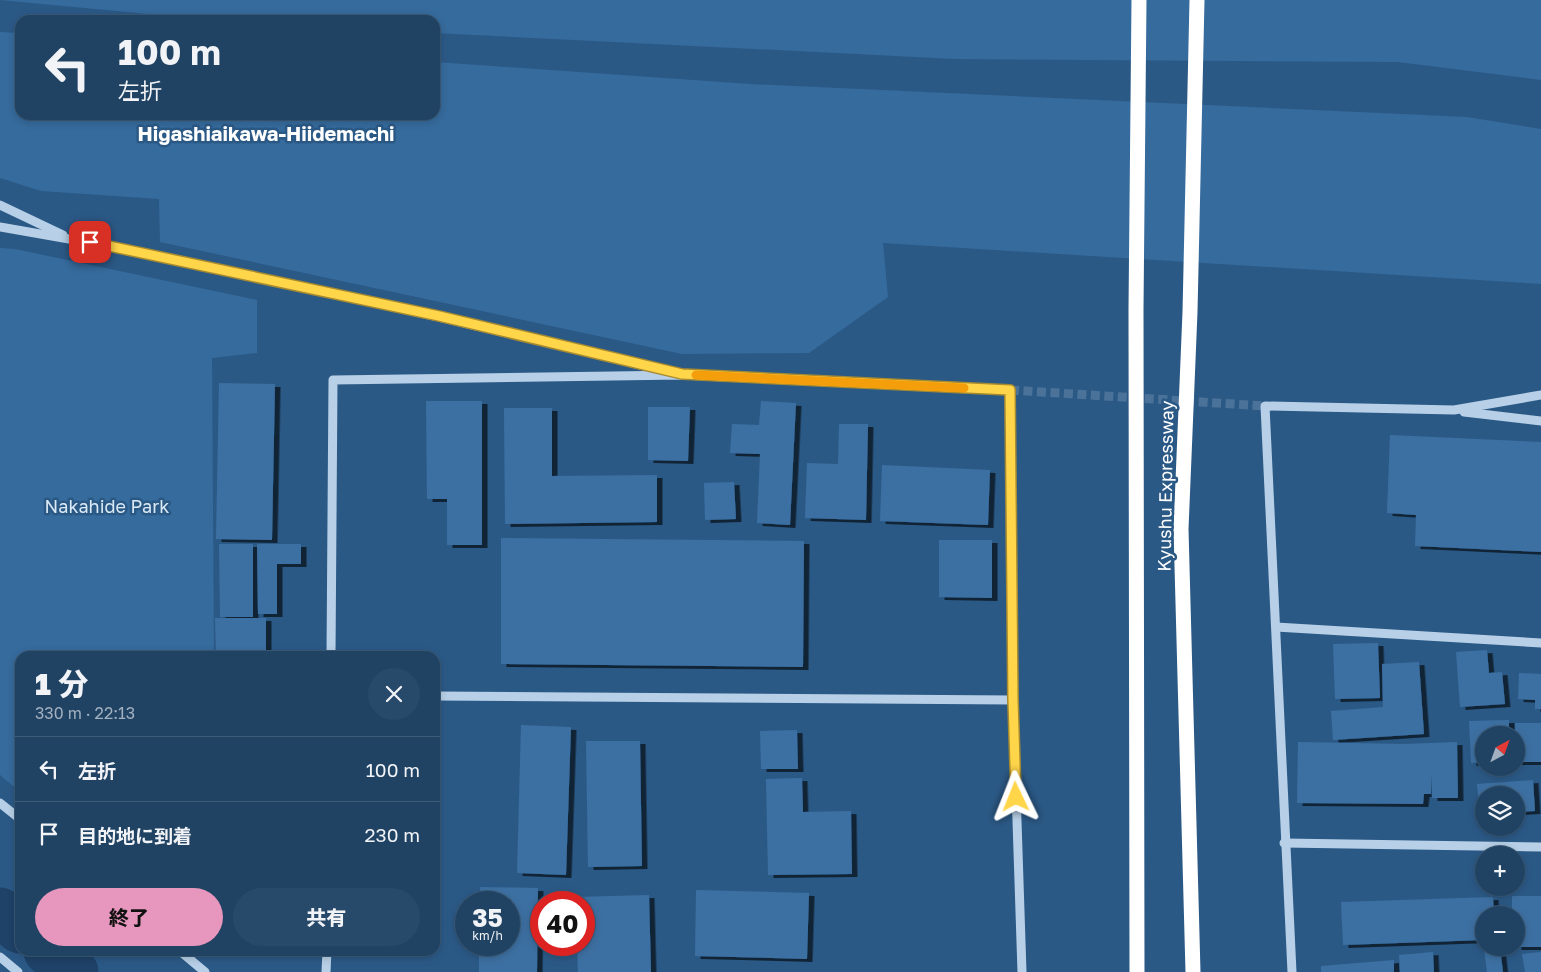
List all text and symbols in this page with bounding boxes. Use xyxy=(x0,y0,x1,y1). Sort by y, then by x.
text: 100 m xyxy=(118,31,221,73)
icon: left xyxy=(35,35,100,100)
text: 左折 xyxy=(118,77,162,104)
district label: Higashiaikawa-Hiidemachi xyxy=(138,121,394,145)
pin xyxy=(69,221,111,263)
icon: arrive xyxy=(76,228,104,256)
street label: Kyushu Expressway xyxy=(1153,400,1177,572)
park label: Nakahide Park xyxy=(45,495,169,517)
text: 1 分 xyxy=(35,666,88,702)
button: close xyxy=(368,668,420,720)
text: 330 m · 22:13 xyxy=(35,703,135,723)
north arrow xyxy=(1475,726,1525,776)
map controls xyxy=(1475,726,1525,956)
icon: left xyxy=(35,755,63,783)
text: 100 m xyxy=(366,758,420,781)
text: 左折 xyxy=(78,759,116,782)
position arrow xyxy=(989,770,1041,822)
button: layers xyxy=(1475,786,1525,836)
icon: arrive xyxy=(35,820,63,848)
text: 230 m xyxy=(365,823,420,846)
text: 目的地に到着 xyxy=(78,824,192,847)
button: + xyxy=(1475,846,1525,896)
button: 終了 xyxy=(35,888,223,946)
button: 共有 xyxy=(233,888,420,946)
speed limit sign: 40 xyxy=(530,891,595,956)
text: 35 xyxy=(472,902,503,933)
button: − xyxy=(1475,906,1525,956)
text: km/h xyxy=(472,928,503,943)

